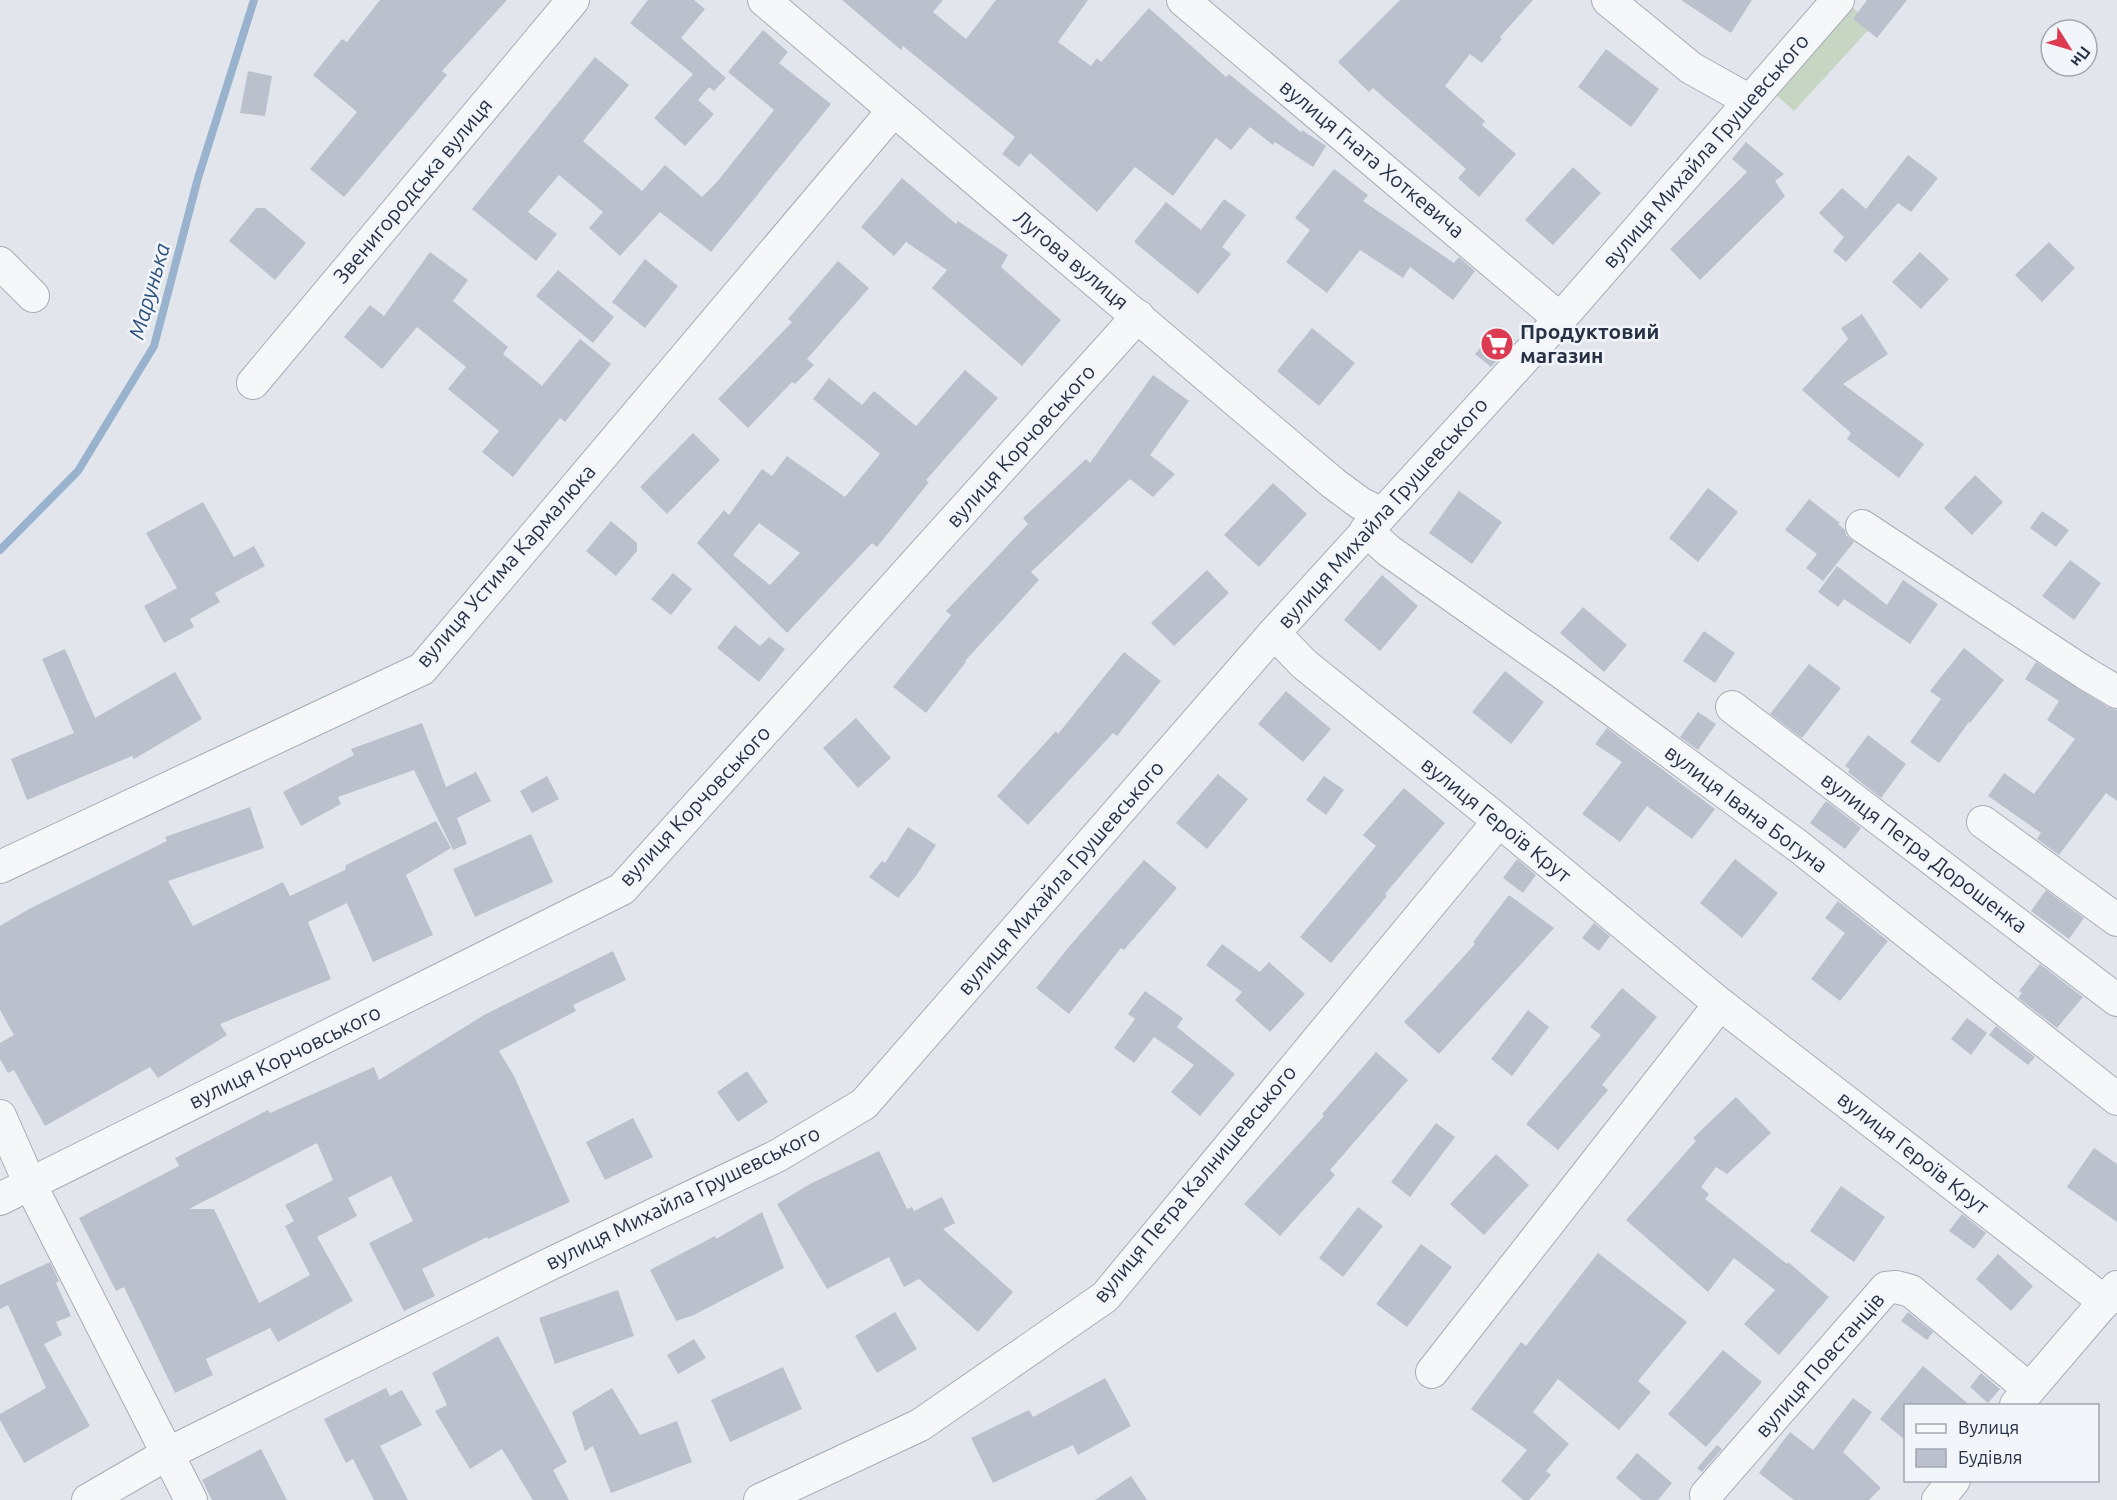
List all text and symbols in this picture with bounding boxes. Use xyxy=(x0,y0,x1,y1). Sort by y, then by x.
north arrow xyxy=(2039,18,2099,78)
street label: вулиця Михайла Грушевського xyxy=(1597,28,1813,272)
text: Пн xyxy=(2067,43,2094,71)
street label: вулиця Гната Хоткевича xyxy=(1276,74,1470,242)
street label: Звенигородська вулиця xyxy=(328,93,497,288)
street label: Лугова вулиця xyxy=(1009,204,1134,314)
water label: Марунька xyxy=(123,240,174,342)
place label: Продуктовий магазин xyxy=(1520,319,1659,367)
supermarket icon: Продуктовий магазин xyxy=(1479,326,1515,362)
street label: вулиця Корчовського xyxy=(941,359,1100,532)
street label: вулиця Михайла Грушевського xyxy=(1272,392,1492,633)
street label: вулиця Устима Кармалюка xyxy=(411,459,600,672)
street label: вулиця Корчовського xyxy=(614,720,775,890)
street label: вулиця Івана Богуна xyxy=(1661,739,1833,877)
street label: вулиця Героїв Крут xyxy=(1417,752,1577,887)
street label: вулиця Михайла Грушевського xyxy=(952,755,1168,999)
street label: вулиця Петра Дорошенка xyxy=(1817,767,2032,938)
street label: вулиця Корчовського xyxy=(185,999,384,1113)
street label: вулиця Петра Калнишевського xyxy=(1088,1060,1301,1307)
street label: вулиця Героїв Крут xyxy=(1833,1086,1995,1219)
street label: вулиця Михайла Грушевського xyxy=(541,1120,824,1274)
street label: вулиця Повстанців xyxy=(1750,1287,1889,1442)
legend xyxy=(1904,1404,2099,1482)
text: Вулиця xyxy=(1958,1417,2019,1437)
text: Будівля xyxy=(1958,1447,2023,1467)

